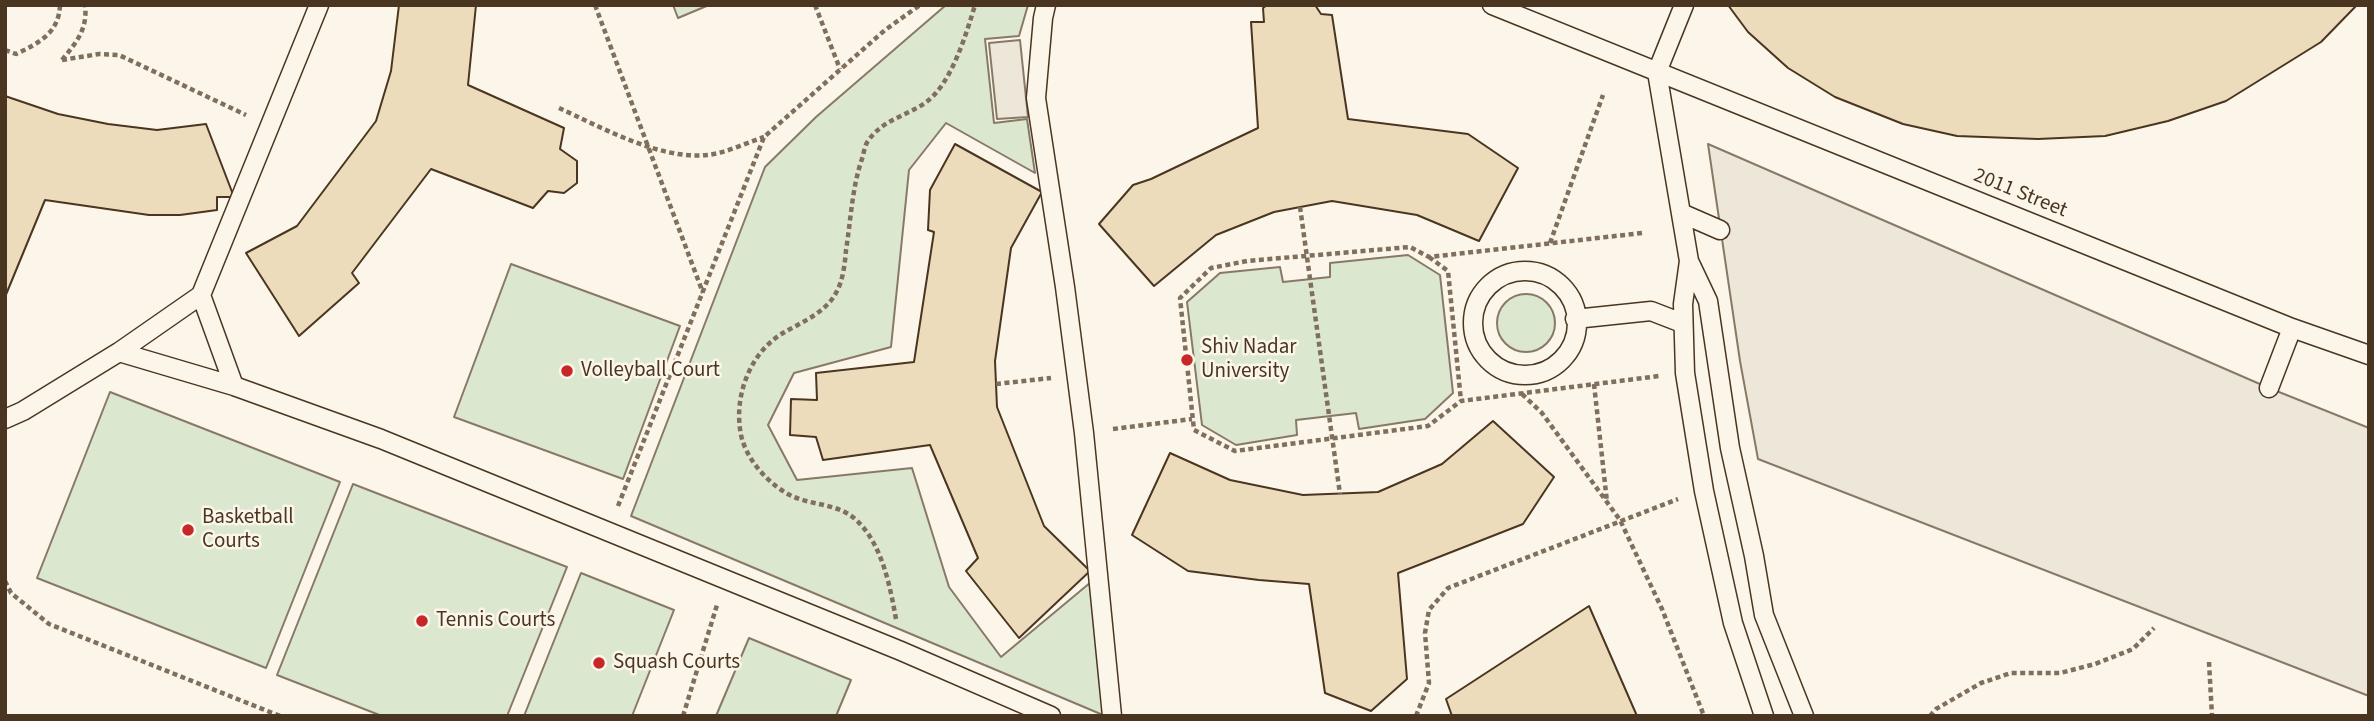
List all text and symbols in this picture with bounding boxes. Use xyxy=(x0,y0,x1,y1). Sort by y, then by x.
street label: 2011 Street xyxy=(1970,164,2070,224)
place label: Shiv Nadar University xyxy=(1201,335,1297,385)
marker: Shiv Nadar University xyxy=(1179,352,1195,368)
place label: Volleyball Court xyxy=(581,358,720,384)
marker: Volleyball Court xyxy=(559,363,575,379)
place label: Basketball Courts xyxy=(202,505,294,555)
marker: Basketball Courts xyxy=(180,522,196,538)
place label: Tennis Courts xyxy=(436,608,555,634)
marker: Tennis Courts xyxy=(414,613,430,629)
place label: Squash Courts xyxy=(613,650,740,676)
marker: Squash Courts xyxy=(591,655,607,671)

